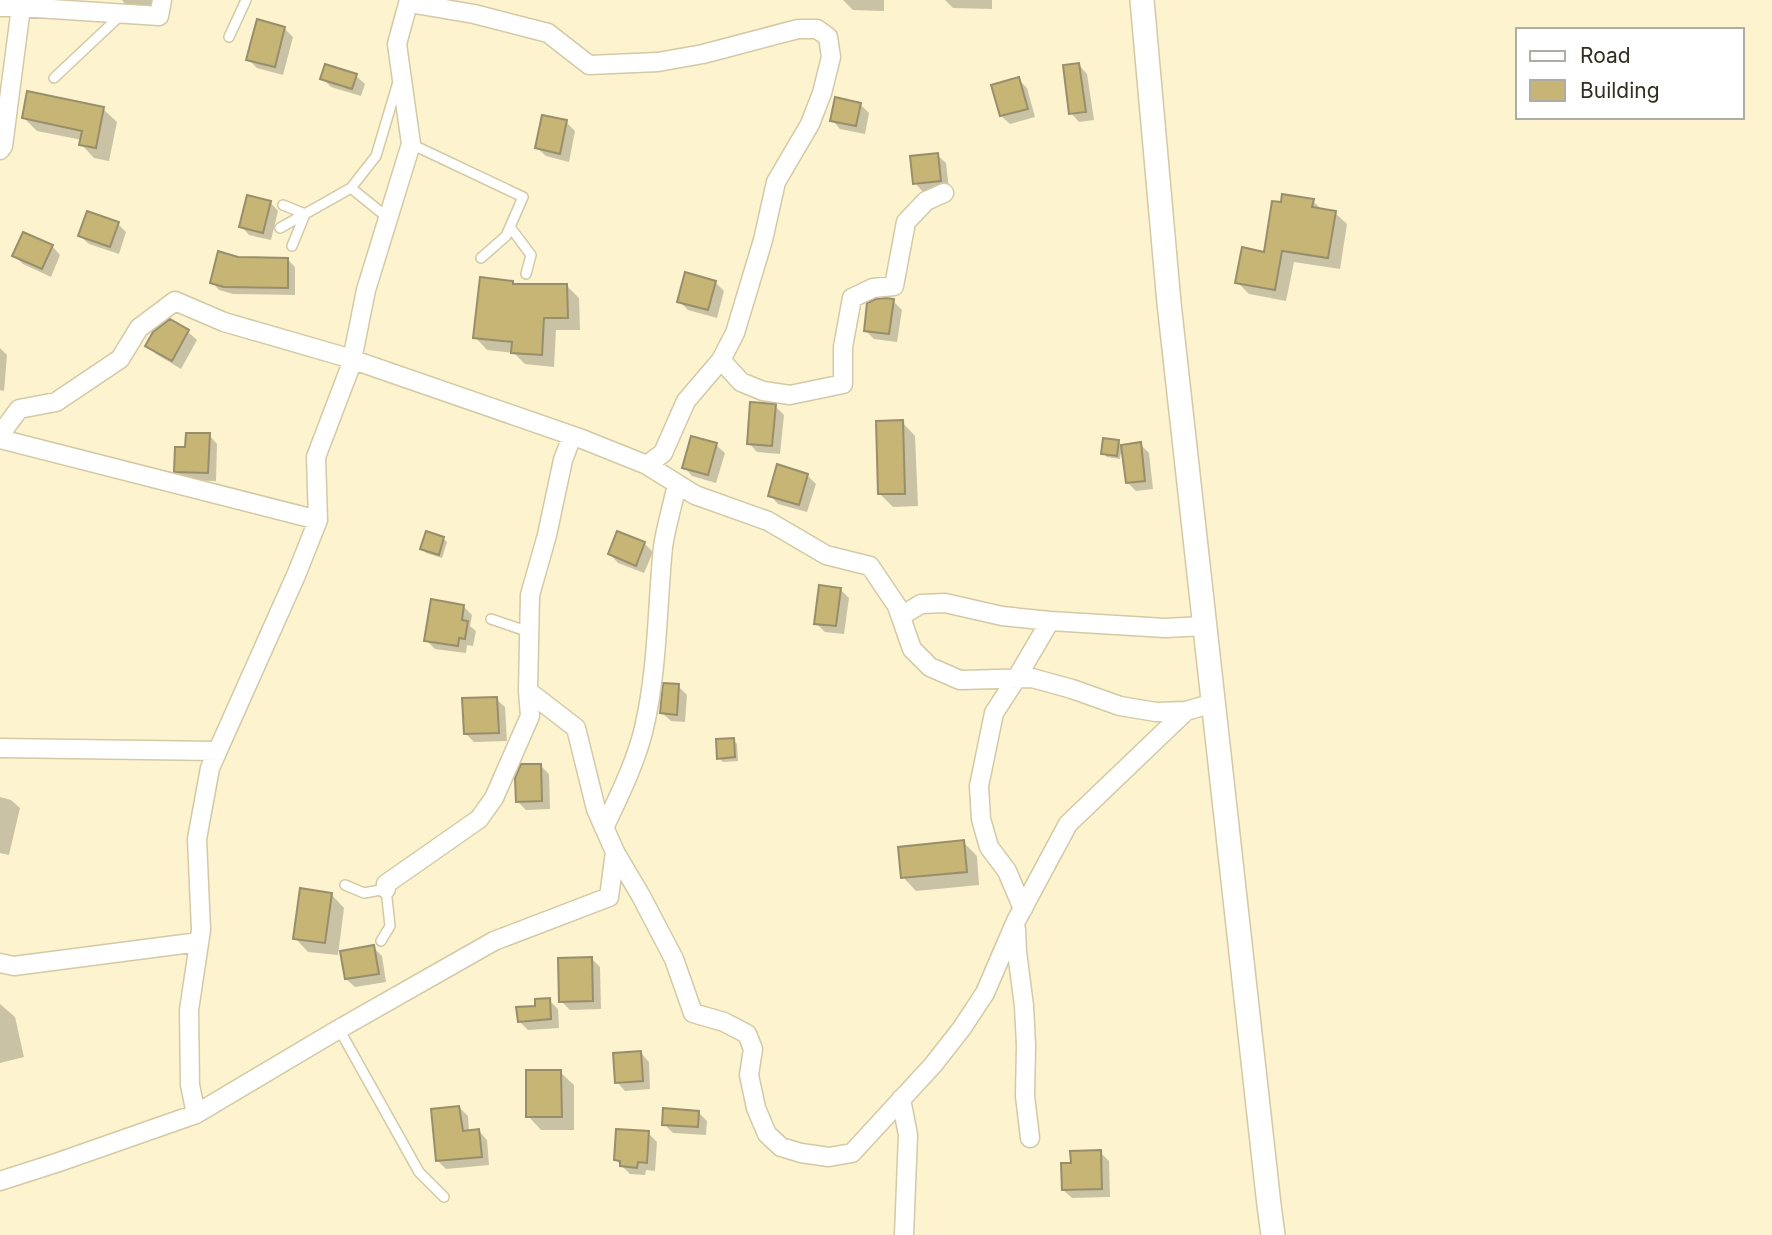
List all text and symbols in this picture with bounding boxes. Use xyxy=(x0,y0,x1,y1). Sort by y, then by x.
legend xyxy=(1516,28,1744,119)
text: Road xyxy=(1580,43,1631,68)
text: Building xyxy=(1580,78,1660,103)

